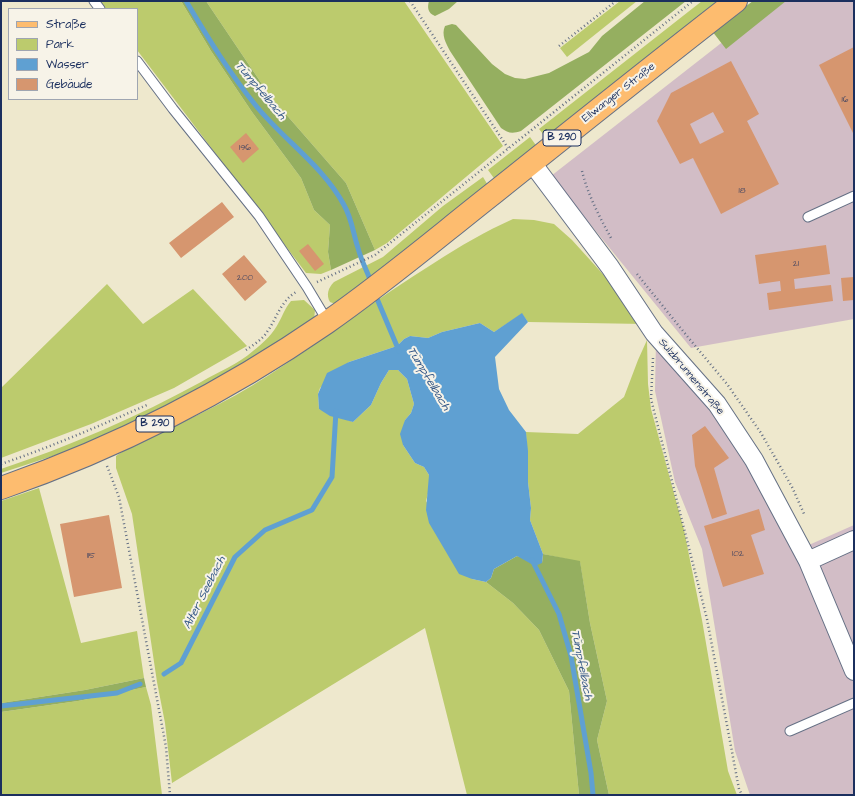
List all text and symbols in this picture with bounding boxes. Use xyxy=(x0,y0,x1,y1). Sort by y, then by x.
legend xyxy=(8,8,138,100)
text: Straße xyxy=(46,16,86,33)
text: Park xyxy=(46,36,74,53)
text: Wasser xyxy=(46,56,89,73)
water label: Tümpfelbach xyxy=(232,59,288,123)
street label: Ellwanger Straße xyxy=(580,60,658,126)
text: Gebäude xyxy=(46,76,92,93)
house number: 16 xyxy=(842,95,848,105)
road number: B 290 xyxy=(543,130,581,146)
house number: 196 xyxy=(239,143,251,153)
house number: 18 xyxy=(739,186,745,196)
house number: 21 xyxy=(793,259,799,269)
house number: 200 xyxy=(237,273,253,283)
street label: Sulzbrunnenstraße xyxy=(655,336,727,418)
water label: Tümpfelbach xyxy=(403,345,453,413)
road number: B 290 xyxy=(136,416,174,432)
house number: 102 xyxy=(732,549,744,559)
house number: 115 xyxy=(87,551,95,561)
water label: Alter Seebach xyxy=(181,554,229,632)
water label: Tümpfelbach xyxy=(567,629,595,701)

